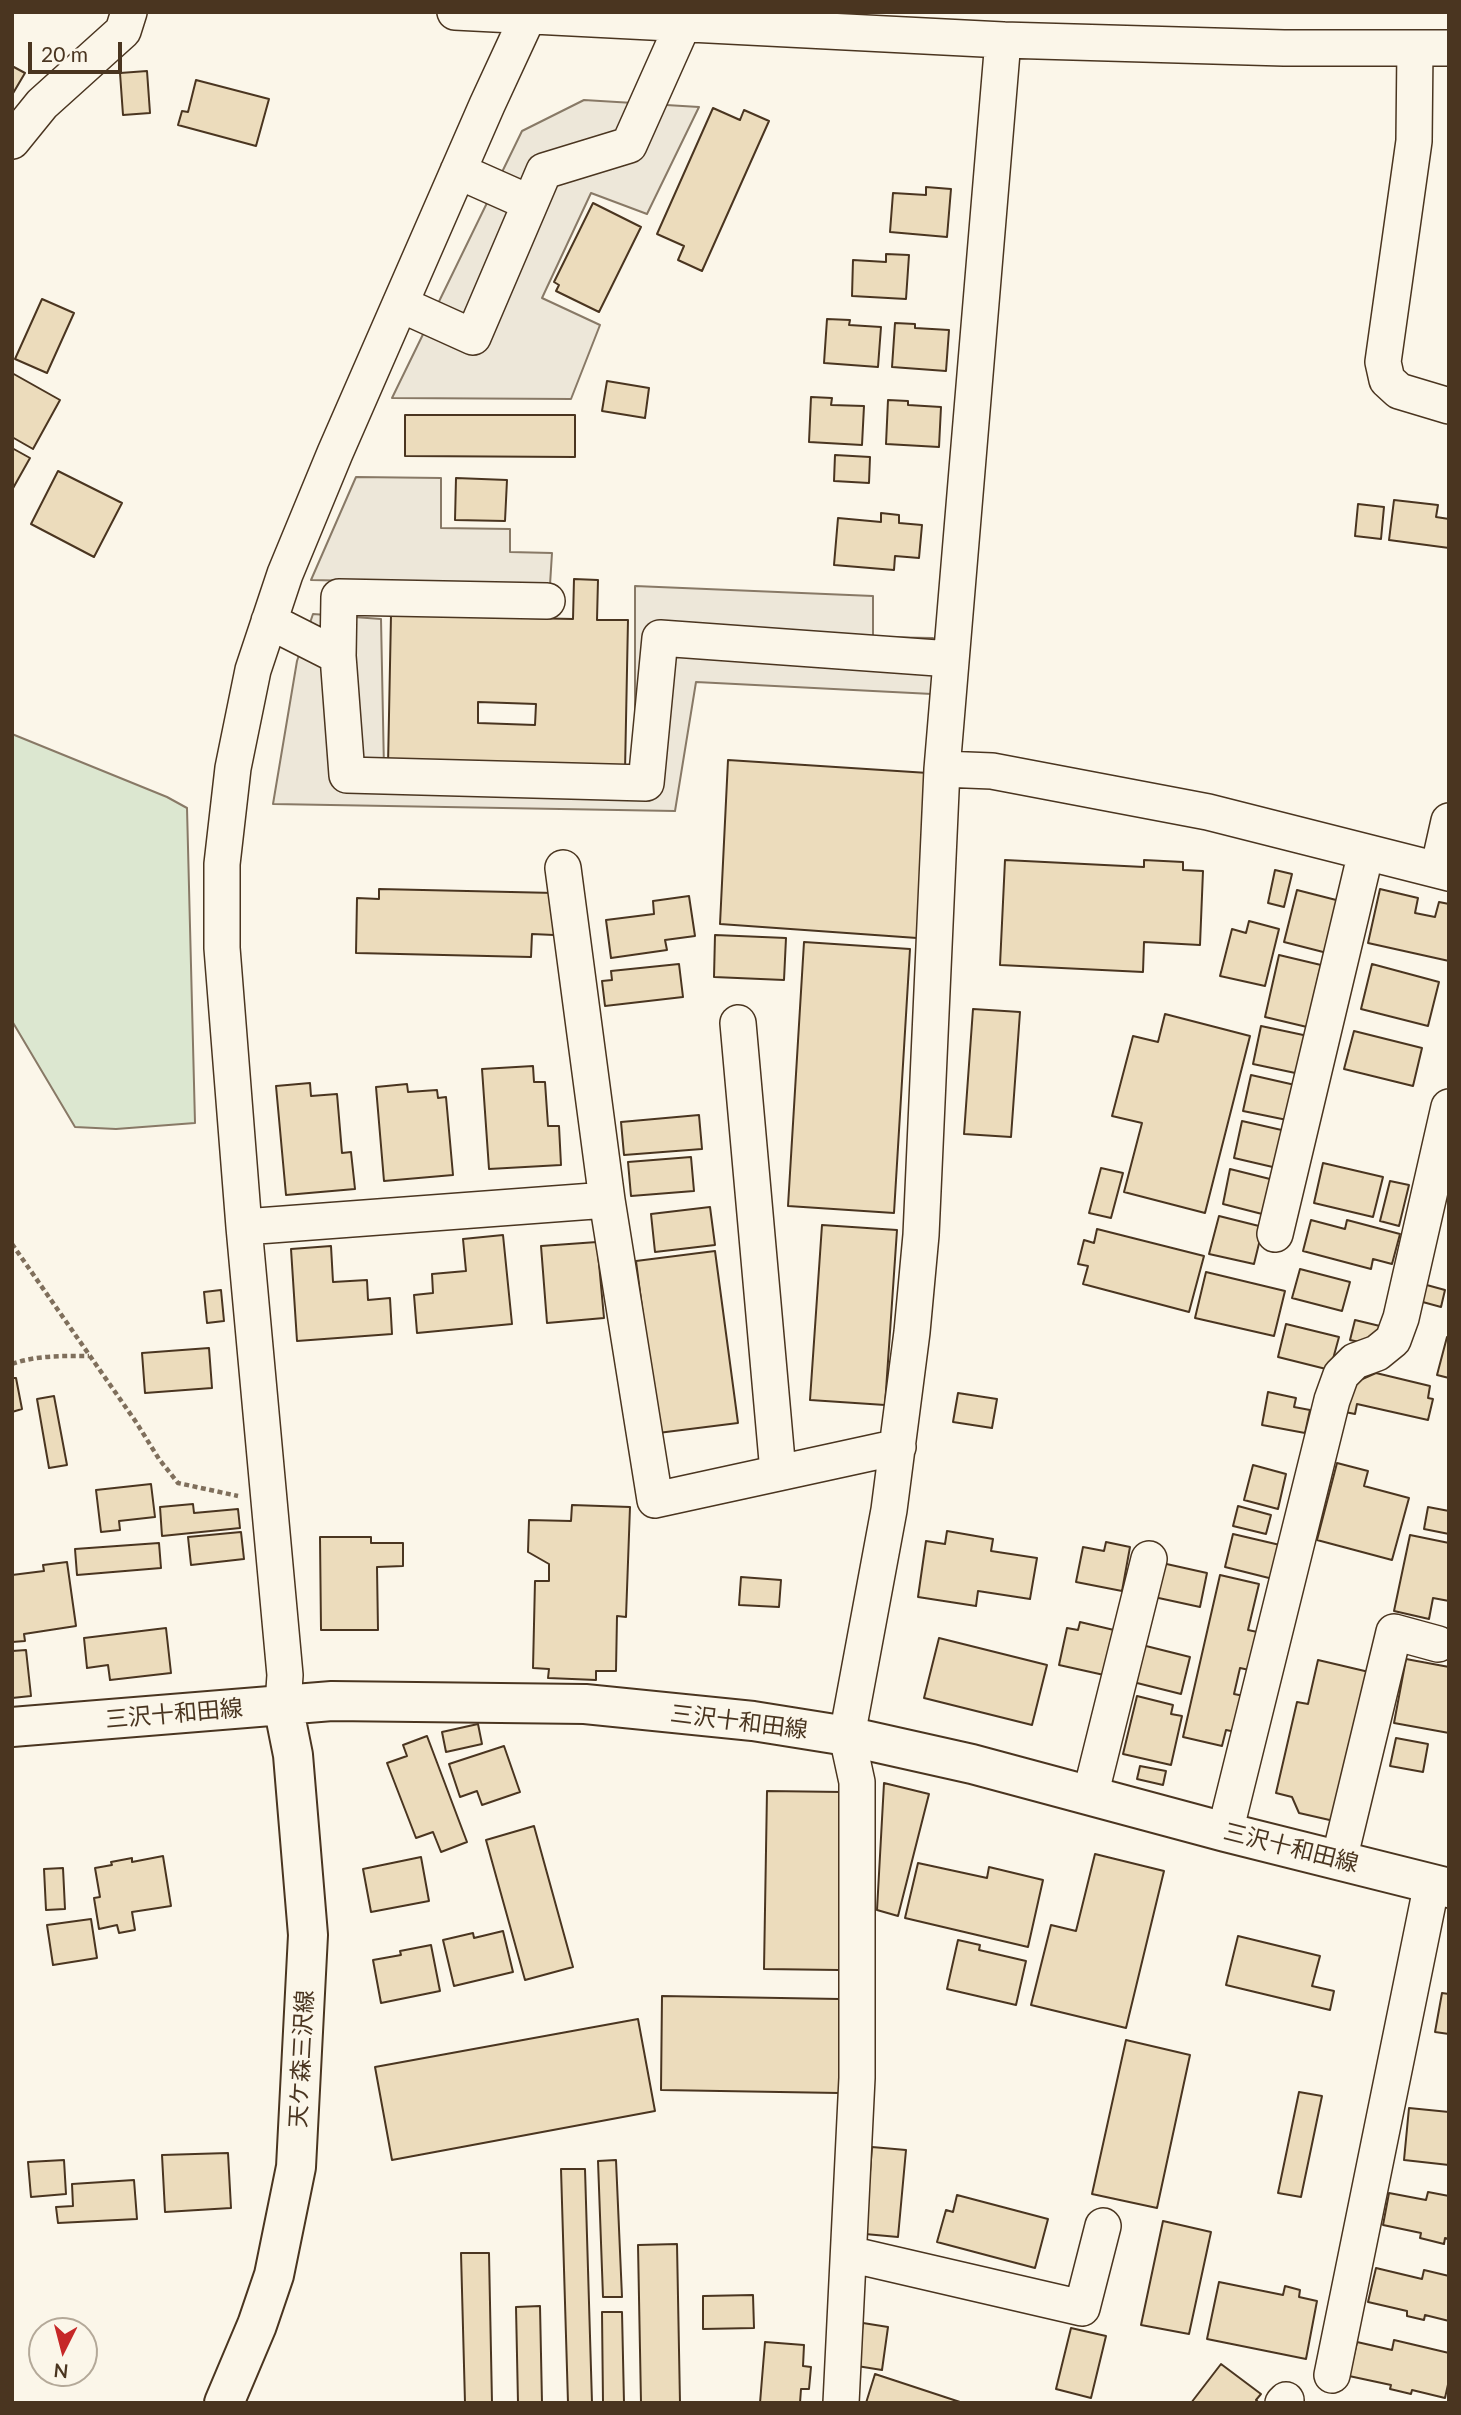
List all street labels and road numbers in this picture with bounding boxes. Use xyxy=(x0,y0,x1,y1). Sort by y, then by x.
street label: 三沢十和田線 xyxy=(104,1694,244,1734)
street label: 三沢十和田線 xyxy=(669,1700,809,1744)
street label: 三沢十和田線 xyxy=(1221,1818,1361,1878)
street label: 天ケ森三沢線 xyxy=(285,1989,319,2129)

